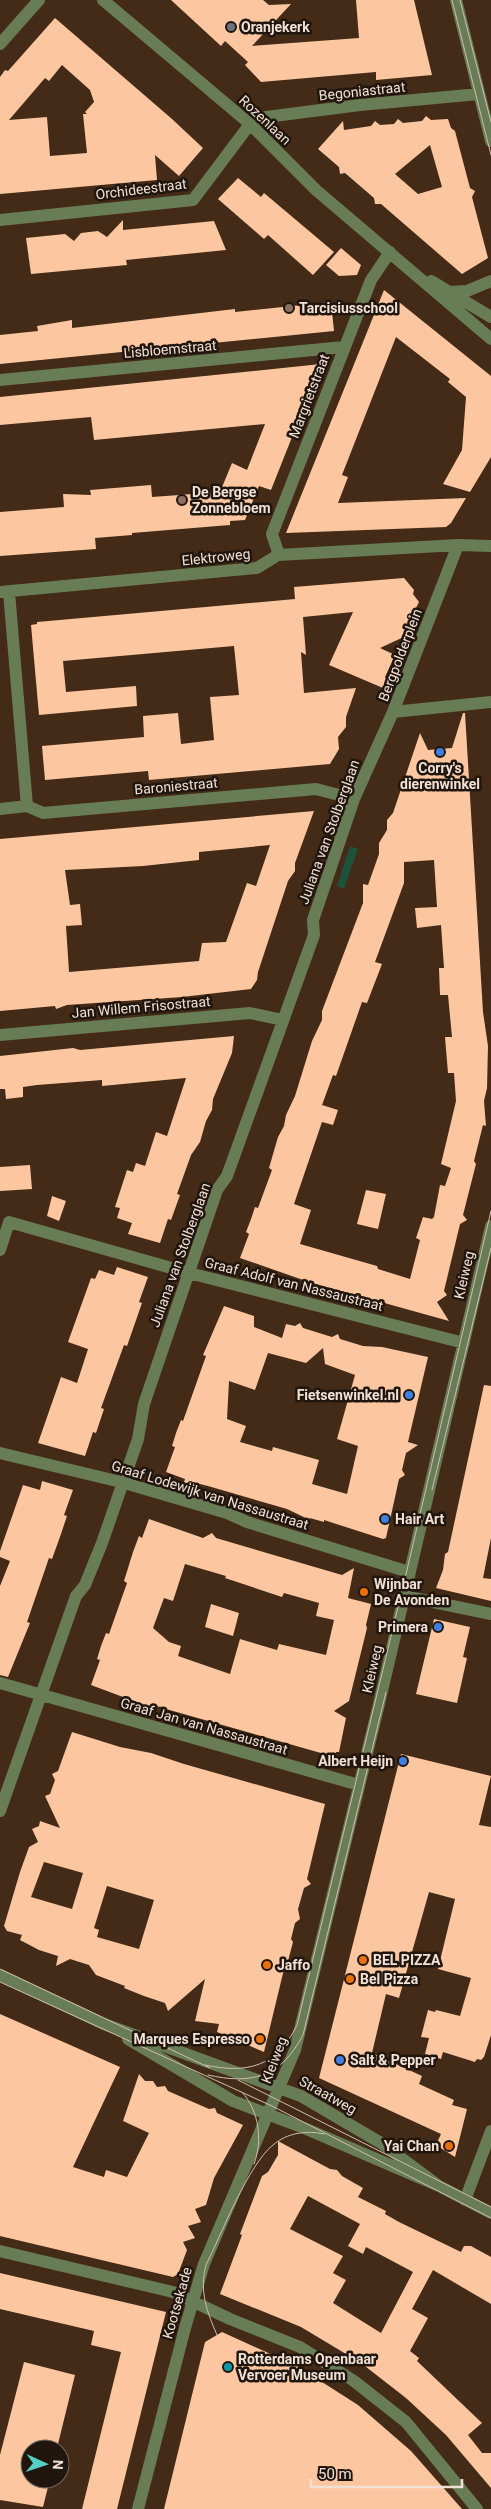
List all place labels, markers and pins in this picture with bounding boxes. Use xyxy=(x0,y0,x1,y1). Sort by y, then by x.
place label: Oranjekerk xyxy=(241,19,310,35)
marker: Oranjekerk xyxy=(225,21,237,33)
place label: Tarcisiusschool xyxy=(299,300,398,316)
marker: Tarcisiusschool xyxy=(283,302,295,314)
place label: De Bergse Zonnebloem xyxy=(192,484,271,516)
marker: De Bergse Zonnebloem xyxy=(176,494,188,506)
marker: Corry's dierenwinkel xyxy=(434,746,446,758)
place label: Corry's dierenwinkel xyxy=(400,760,480,792)
place label: Fietsenwinkel.nl xyxy=(297,1387,399,1403)
marker: Fietsenwinkel.nl xyxy=(403,1389,415,1401)
place label: Hair Art xyxy=(395,1511,445,1527)
marker: Hair Art xyxy=(379,1513,391,1525)
place label: Wijnbar De Avonden xyxy=(374,1576,449,1608)
marker: Wijnbar De Avonden xyxy=(358,1586,370,1598)
place label: Primera xyxy=(378,1619,429,1635)
marker: Primera xyxy=(432,1621,444,1633)
place label: Albert Heijn xyxy=(318,1753,393,1769)
marker: Albert Heijn xyxy=(397,1755,409,1767)
place label: BEL PIZZA xyxy=(373,1952,441,1968)
marker: BEL PIZZA xyxy=(357,1954,369,1966)
place label: Jaffo xyxy=(277,1957,310,1973)
marker: Jaffo xyxy=(261,1959,273,1971)
place label: Bel Pizza xyxy=(360,1971,419,1987)
marker: Bel Pizza xyxy=(344,1973,356,1985)
place label: Marques Espresso xyxy=(134,2031,250,2047)
marker: Marques Espresso xyxy=(254,2033,266,2045)
place label: Salt & Pepper xyxy=(350,2052,436,2068)
marker: Salt & Pepper xyxy=(334,2054,346,2066)
place label: Yai Chan xyxy=(384,2138,439,2154)
marker: Yai Chan xyxy=(443,2140,455,2152)
place label: Rotterdams Openbaar Vervoer Museum xyxy=(238,2351,376,2383)
marker: Rotterdams Openbaar Vervoer Museum xyxy=(222,2361,234,2373)

